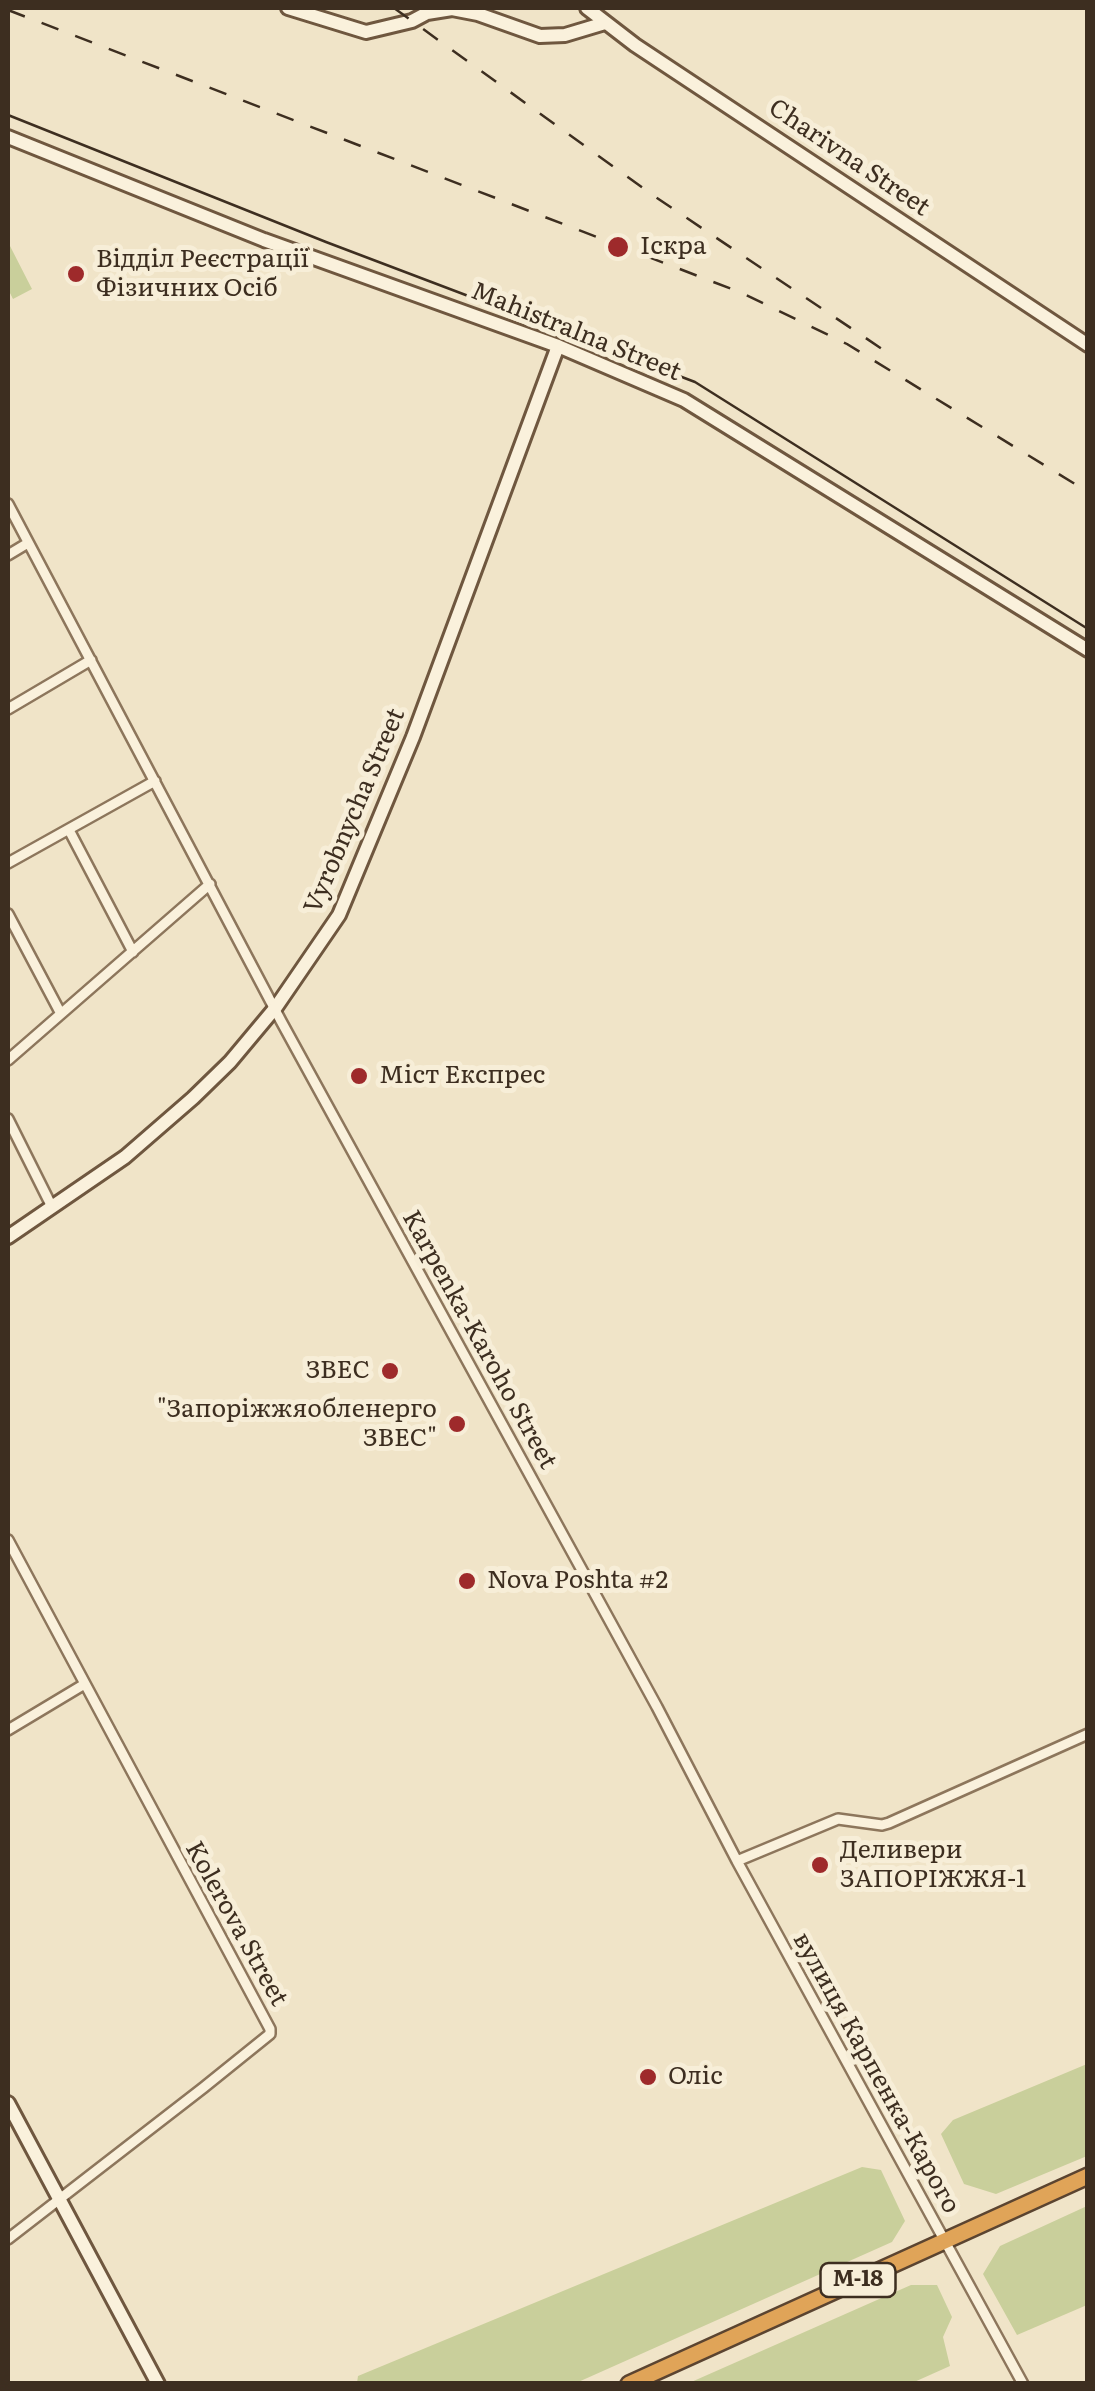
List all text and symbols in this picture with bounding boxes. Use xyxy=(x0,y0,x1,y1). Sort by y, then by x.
street label: Charivna Street xyxy=(763,93,935,223)
place label: Іскра xyxy=(640,232,706,262)
marker: Іскра xyxy=(605,234,631,260)
place label: Відділ Реєстрації Фізичних Осіб xyxy=(96,245,309,304)
marker: Відділ Реєстрації Фізичних Осіб xyxy=(65,263,87,285)
street label: Mahistralna Street xyxy=(467,276,685,388)
street label: Vyrobnycha Street xyxy=(298,704,412,918)
place label: Мiст Експрес xyxy=(379,1061,545,1091)
marker: Мiст Експрес xyxy=(348,1065,370,1087)
street label: Karpenka-Karoho Street xyxy=(395,1206,563,1474)
place label: ЗВЕС xyxy=(306,1356,370,1386)
marker: ЗВЕС xyxy=(379,1360,401,1382)
place label: "Запоріжжяобленерго ЗВЕС" xyxy=(157,1395,437,1454)
marker: "Запоріжжяобленерго ЗВЕС" xyxy=(446,1413,468,1435)
place label: Nova Poshta #2 xyxy=(487,1566,668,1596)
marker: Nova Poshta #2 xyxy=(456,1570,478,1592)
street label: Kolerova Street xyxy=(178,1836,294,2012)
place label: Деливери ЗАПОРІЖЖЯ-1 xyxy=(840,1836,1026,1895)
marker: Деливери ЗАПОРІЖЖЯ-1 xyxy=(809,1854,831,1876)
street label: вулиця Карпенка-Карого xyxy=(786,1927,966,2219)
place label: Оліс xyxy=(668,2062,723,2092)
marker: Оліс xyxy=(637,2066,659,2088)
road number: М-18 xyxy=(820,2263,896,2297)

